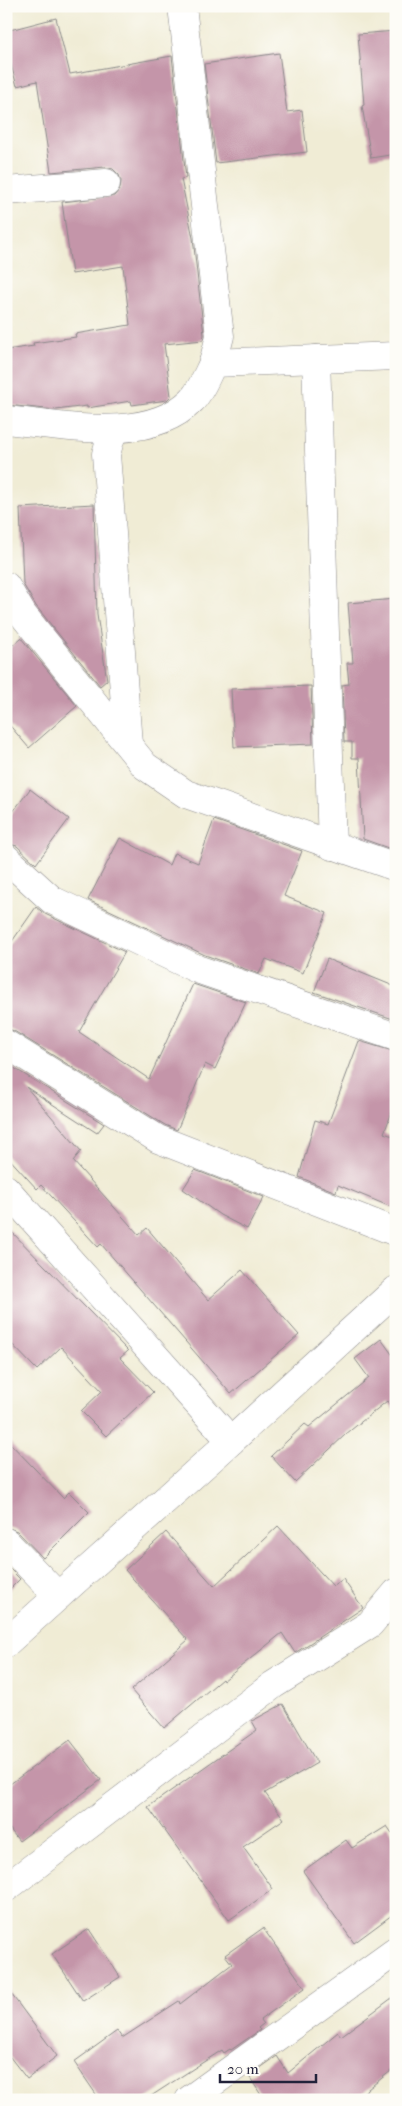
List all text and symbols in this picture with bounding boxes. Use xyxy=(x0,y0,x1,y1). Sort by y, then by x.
scale bar xyxy=(220,2051,316,2083)
text: 20 m xyxy=(227,2060,259,2078)

